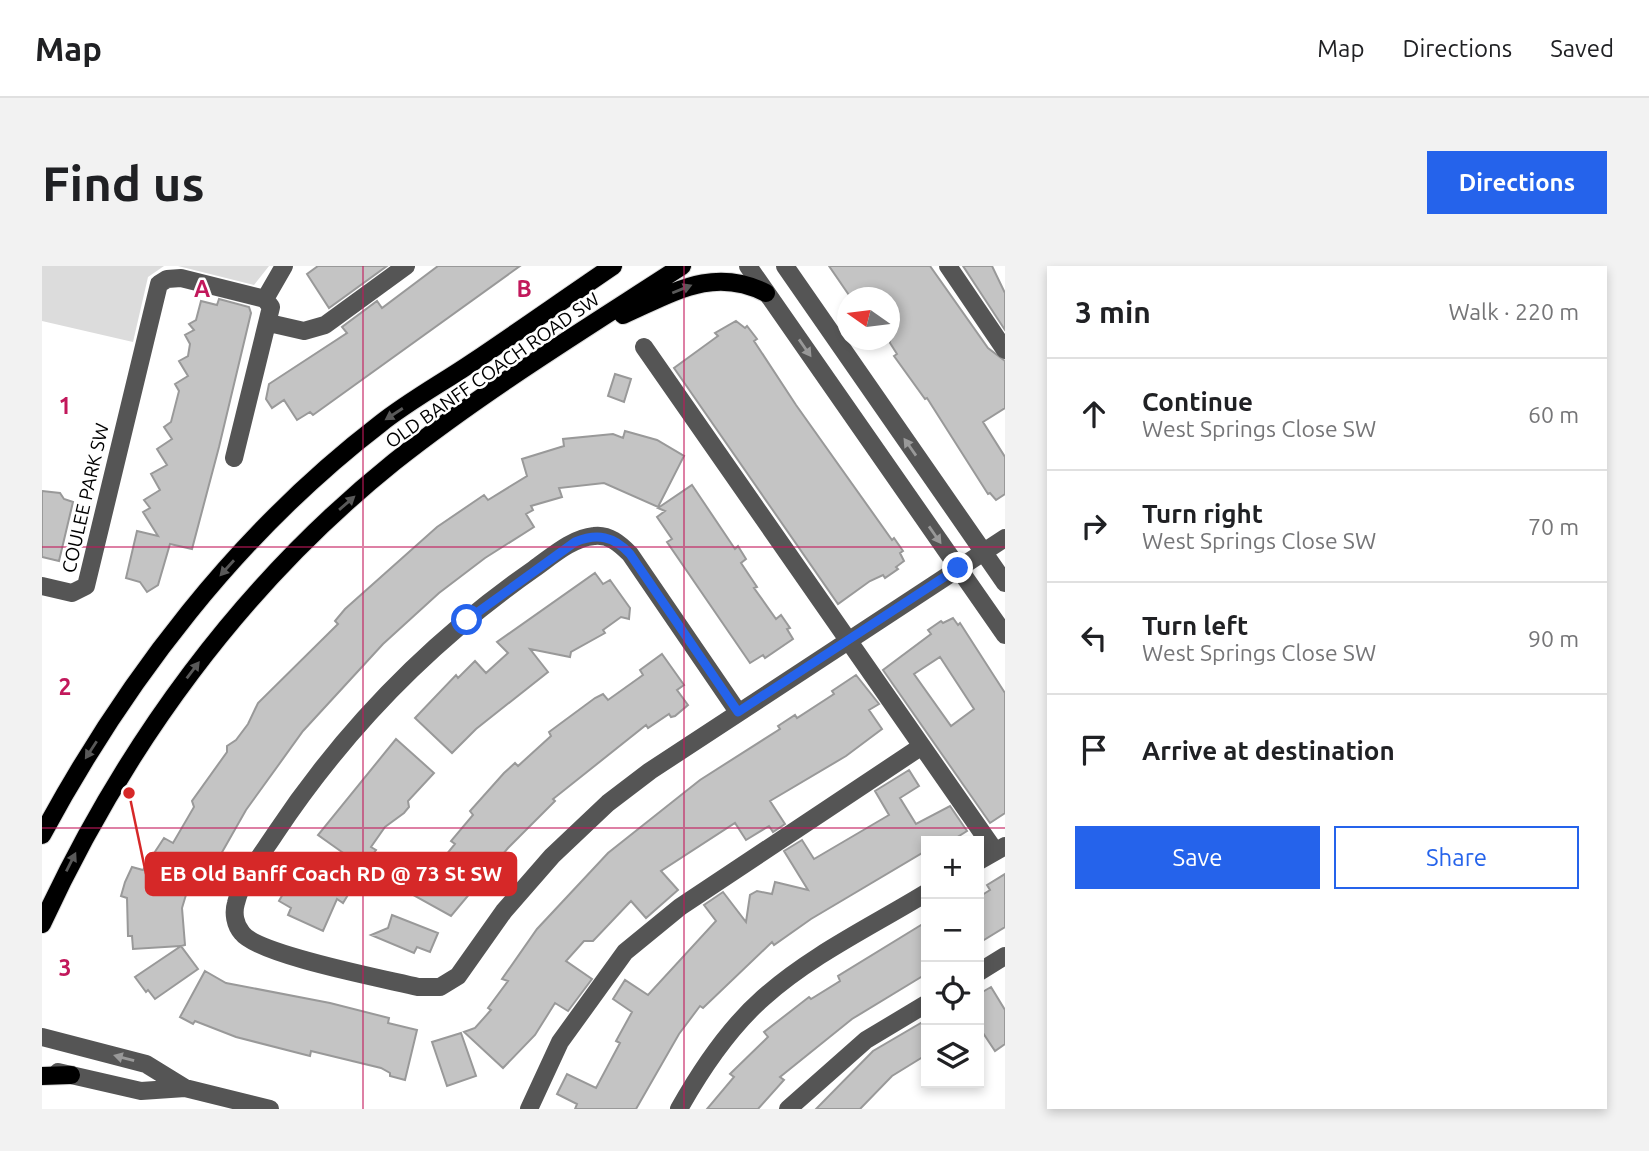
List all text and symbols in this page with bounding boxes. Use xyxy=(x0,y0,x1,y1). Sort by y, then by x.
text: Map xyxy=(35,30,102,67)
text: Map xyxy=(1317,35,1364,62)
text: Directions xyxy=(1402,35,1512,62)
text: Saved xyxy=(1550,35,1614,62)
button: Directions xyxy=(1427,151,1607,214)
text: Find us xyxy=(42,155,205,210)
text: A xyxy=(194,276,210,301)
one-way arrow xyxy=(672,284,693,295)
street label: OLD BANFF COACH ROAD SW xyxy=(381,287,603,453)
north arrow xyxy=(837,287,900,350)
text: 3 min xyxy=(1075,295,1151,329)
text: Walk · 220 m xyxy=(1448,299,1579,324)
one-way arrow xyxy=(798,339,811,358)
text: Continue xyxy=(1142,387,1253,416)
text: 1 xyxy=(59,393,71,418)
icon: ahead xyxy=(1075,395,1113,433)
text: 60 m xyxy=(1528,402,1579,427)
one-way arrow xyxy=(385,407,403,421)
text: West Springs Close SW xyxy=(1142,416,1376,441)
street label: COULEE PARK SW xyxy=(57,421,113,575)
one-way arrow xyxy=(904,437,917,456)
one-way arrow xyxy=(338,496,355,511)
text: Turn right xyxy=(1142,499,1263,528)
icon: right xyxy=(1075,507,1113,545)
text: 70 m xyxy=(1528,514,1579,539)
one-way arrow xyxy=(928,526,942,544)
text: West Springs Close SW xyxy=(1142,528,1376,553)
route end xyxy=(942,552,973,583)
one-way arrow xyxy=(219,559,235,577)
route start xyxy=(451,604,482,635)
text: Turn left xyxy=(1142,611,1248,640)
icon: left xyxy=(1075,619,1113,657)
text: 90 m xyxy=(1528,626,1579,651)
text: West Springs Close SW xyxy=(1142,640,1376,665)
one-way arrow xyxy=(185,661,199,679)
text: 2 xyxy=(59,674,71,699)
icon: arrive xyxy=(1075,731,1113,769)
text: Arrive at destination xyxy=(1142,736,1395,765)
one-way arrow xyxy=(85,741,98,760)
button: Save xyxy=(1075,826,1320,889)
button: Share xyxy=(1334,826,1579,889)
map controls xyxy=(921,836,984,1088)
button: + xyxy=(921,836,984,899)
one-way arrow xyxy=(66,852,77,872)
callout: EB Old Banff Coach RD @ 73 St SW xyxy=(146,853,516,895)
text: EB Old Banff Coach RD @ 73 St SW xyxy=(160,861,502,885)
button: − xyxy=(921,899,984,962)
text: 3 xyxy=(59,955,71,980)
button: locate xyxy=(921,962,984,1025)
button: layers xyxy=(921,1025,984,1088)
one-way arrow xyxy=(113,1053,134,1063)

